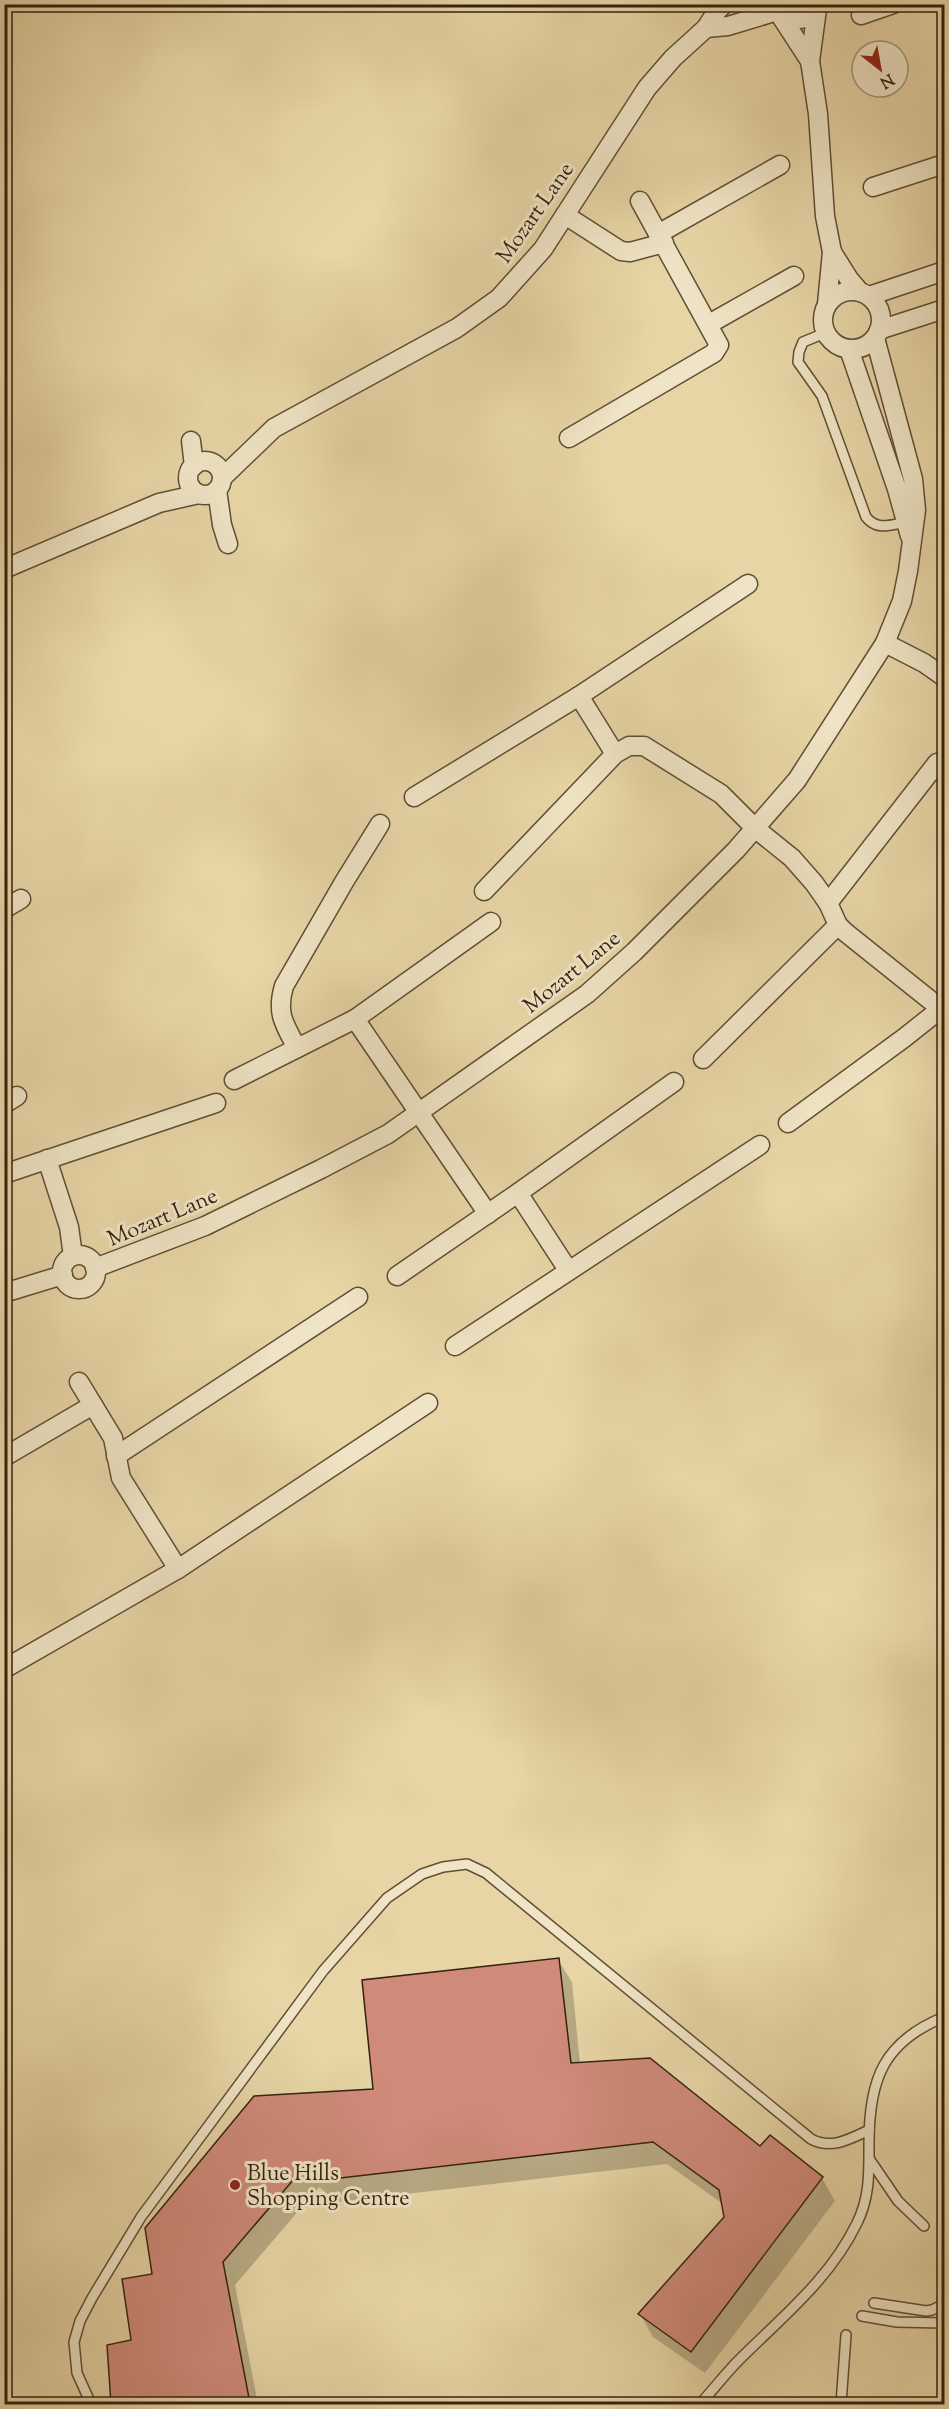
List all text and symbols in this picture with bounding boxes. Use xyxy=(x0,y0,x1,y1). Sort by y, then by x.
north arrow xyxy=(850,39,910,99)
text: N xyxy=(875,67,898,93)
street label: Mozart Lane xyxy=(490,157,583,271)
street label: Mozart Lane xyxy=(517,924,628,1023)
street label: Mozart Lane xyxy=(103,1181,223,1256)
place label: Blue Hills Shopping Centre xyxy=(247,2159,409,2216)
marker: Blue Hills Shopping Centre xyxy=(228,2178,242,2192)

